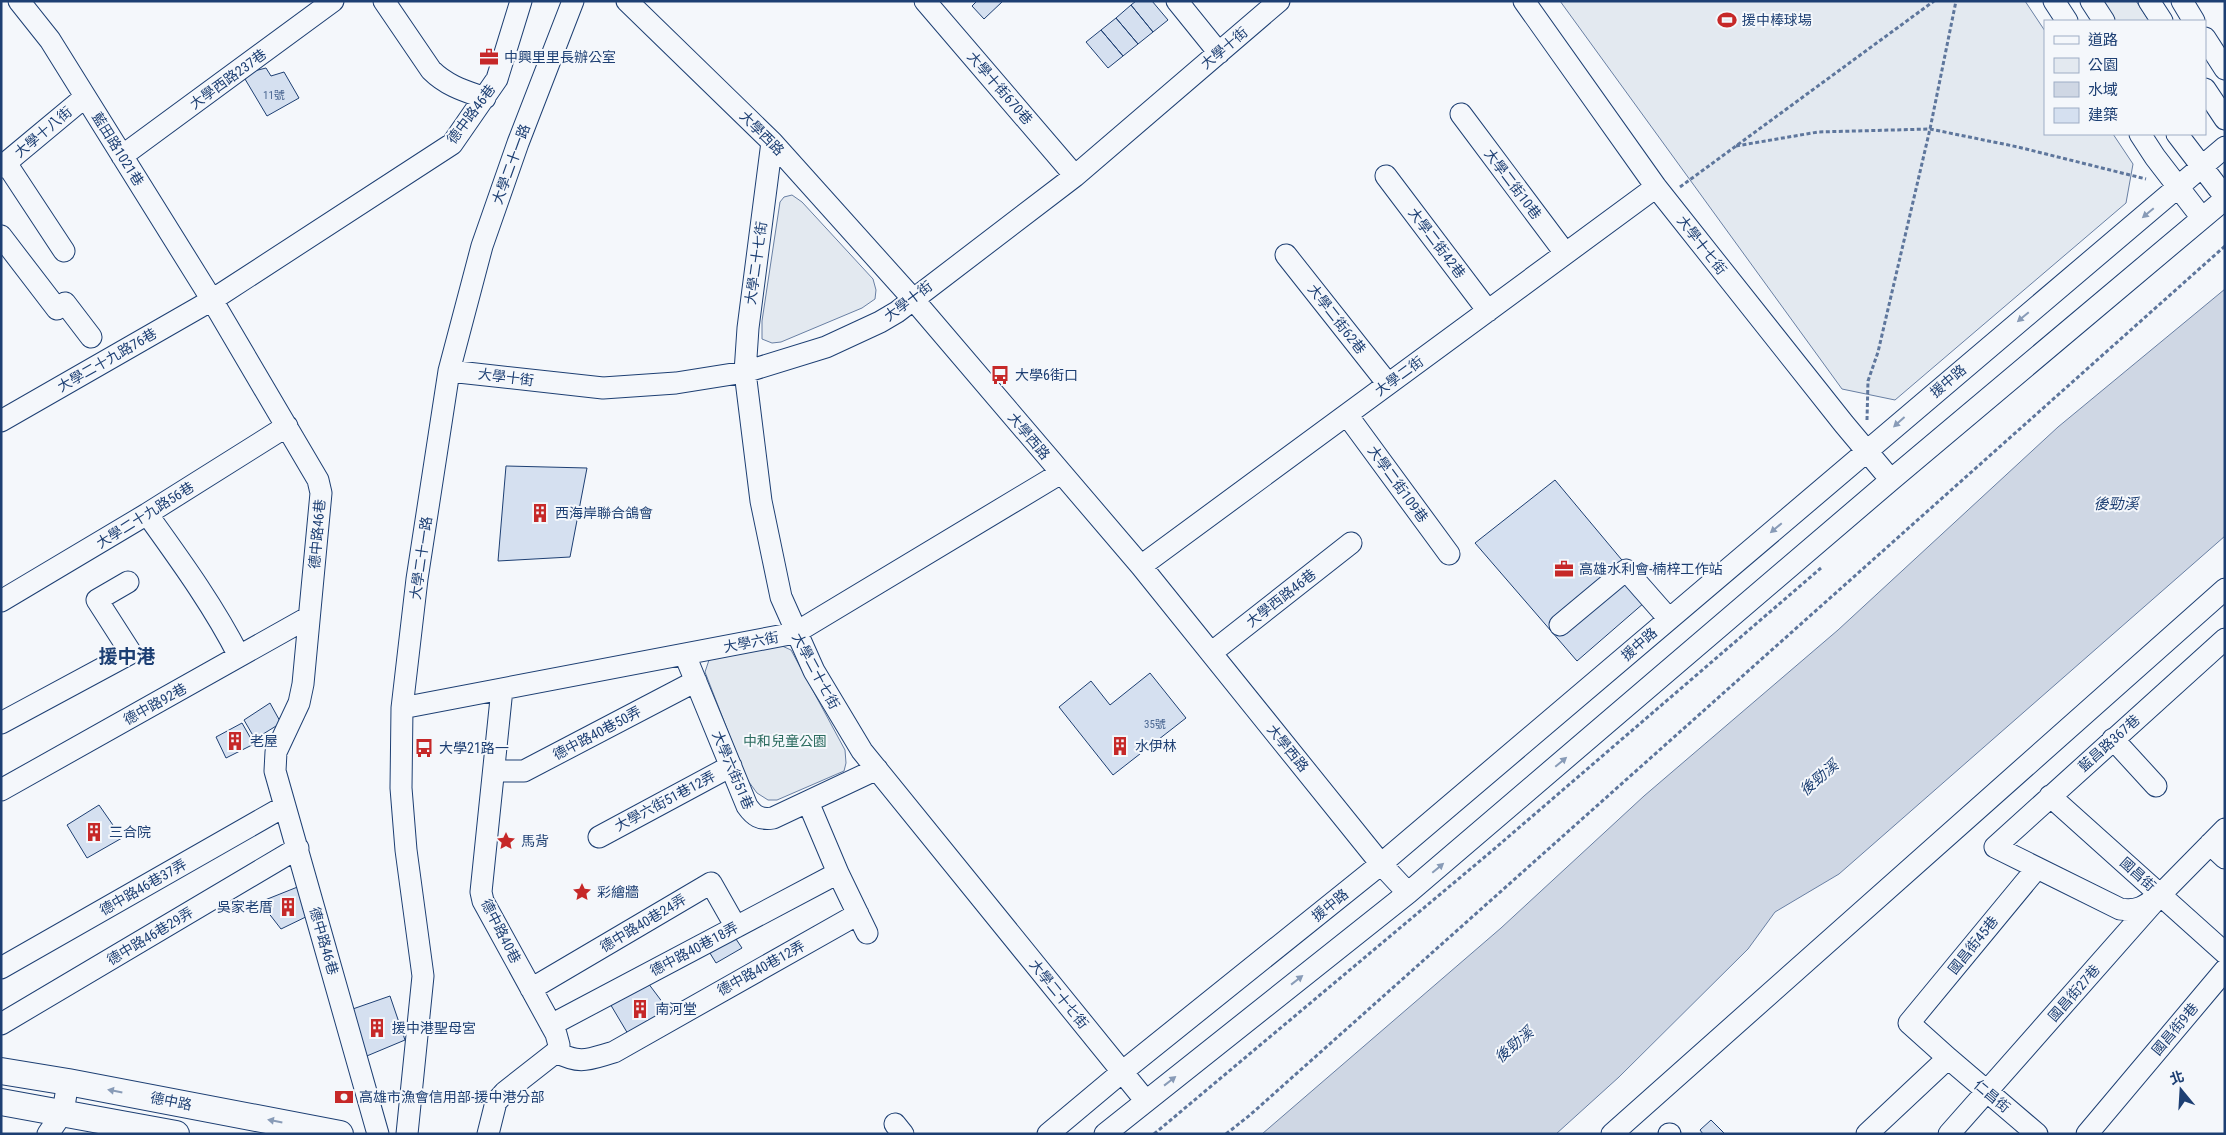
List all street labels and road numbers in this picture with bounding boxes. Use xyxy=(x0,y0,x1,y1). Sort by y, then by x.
street label: 大學十街 xyxy=(1197,24,1251,72)
street label: 大學西路237巷 xyxy=(187,46,269,112)
street label: 大學十街670巷 xyxy=(964,49,1036,127)
street label: 德中路46巷 xyxy=(444,81,498,147)
street label: 大學十八街 xyxy=(11,103,75,161)
street label: 大學西路 xyxy=(737,108,787,158)
street label: 藍田路1021巷 xyxy=(89,109,147,189)
street label: 大學二十一路 xyxy=(489,122,533,206)
street label: 大學二街10巷 xyxy=(1481,146,1545,222)
street label: 大學二街42巷 xyxy=(1405,205,1469,281)
street label: 大學十七街 xyxy=(1674,212,1730,278)
street label: 大學二十七街 xyxy=(742,220,770,306)
street label: 大學十街 xyxy=(881,278,935,324)
street label: 大學二街62巷 xyxy=(1305,281,1369,357)
street label: 大學二十九路76巷 xyxy=(55,325,159,395)
street label: 大學二街 xyxy=(1372,353,1426,399)
street label: 援中路 xyxy=(1927,361,1969,401)
street label: 大學十街 xyxy=(477,366,535,388)
street label: 大學西路 xyxy=(1005,409,1053,463)
street label: 大學二街109巷 xyxy=(1365,443,1431,525)
street label: 大學二十九路56巷 xyxy=(93,479,197,551)
street label: 德中路46巷 xyxy=(306,499,328,569)
street label: 大學二十一路 xyxy=(407,515,435,601)
street label: 大學西路46巷 xyxy=(1243,566,1319,630)
street label: 援中路 xyxy=(1618,624,1660,664)
street label: 大學六街 xyxy=(722,629,780,655)
street label: 大學二十七街 xyxy=(789,630,843,712)
street label: 德中路92巷 xyxy=(121,680,189,728)
street label: 德中路40巷50弄 xyxy=(550,703,644,763)
street label: 藍昌路367巷 xyxy=(2075,711,2143,775)
street label: 大學西路 xyxy=(1264,721,1312,775)
street label: 大學六街51巷 xyxy=(709,728,757,812)
street label: 大學六街51巷12弄 xyxy=(612,768,718,834)
street label: 國昌街 xyxy=(2117,854,2159,894)
street label: 德中路46巷37弄 xyxy=(97,856,189,918)
street label: 援中路 xyxy=(1309,886,1351,924)
street label: 德中路40巷24弄 xyxy=(597,891,689,955)
street label: 德中路40巷 xyxy=(478,896,524,966)
street label: 德中路46巷29弄 xyxy=(104,904,196,968)
street label: 德中路46巷 xyxy=(307,905,341,977)
street label: 國昌街45巷 xyxy=(1945,913,2001,977)
street label: 德中路40巷18弄 xyxy=(647,919,741,979)
street label: 德中路40巷12弄 xyxy=(714,937,808,999)
street label: 大學二十七街 xyxy=(1026,956,1092,1032)
street label: 國昌街27巷 xyxy=(2045,961,2103,1025)
street label: 國昌街9巷 xyxy=(2149,1000,2201,1058)
street label: 仁昌街 xyxy=(1971,1076,2013,1116)
street label: 德中路 xyxy=(149,1089,193,1113)

